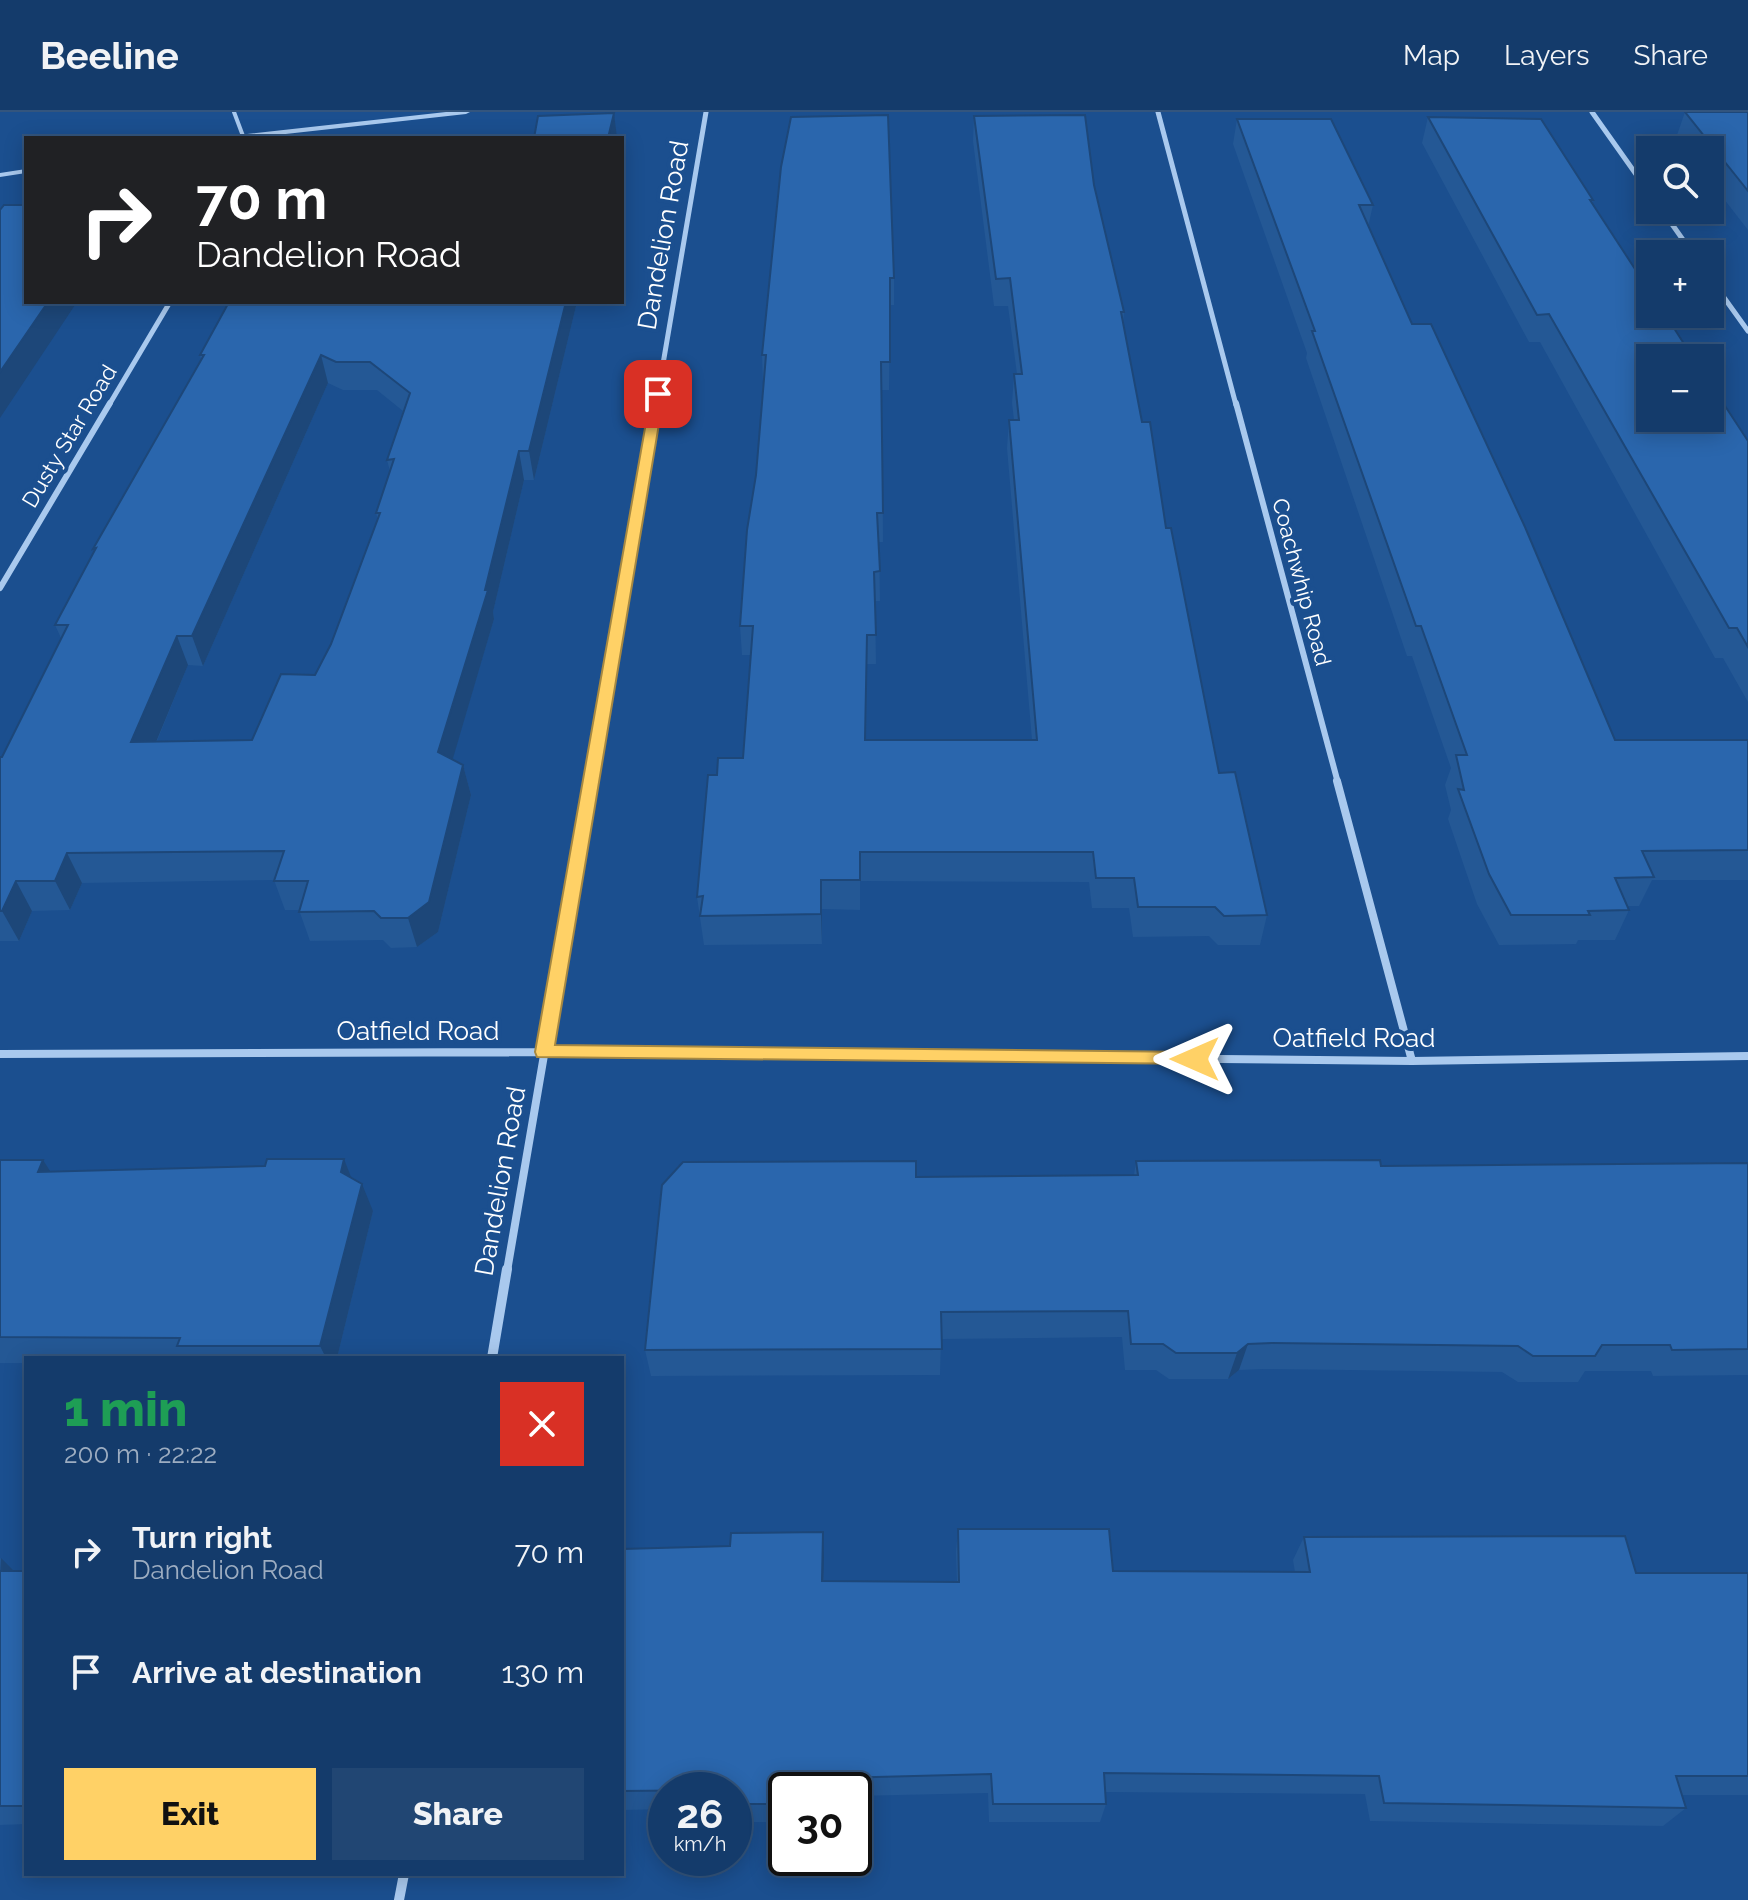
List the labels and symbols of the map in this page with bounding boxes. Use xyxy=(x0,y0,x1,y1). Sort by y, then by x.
street label: Dandelion Road xyxy=(632,138,694,332)
street label: Dusty Star Road xyxy=(16,360,122,512)
pin xyxy=(624,360,692,428)
street label: Coachwhip Road xyxy=(1267,495,1337,669)
street label: Oatfield Road xyxy=(337,1016,499,1046)
position arrow xyxy=(1153,1017,1237,1101)
street label: Oatfield Road xyxy=(1273,1023,1435,1053)
street label: Dandelion Road xyxy=(469,1084,531,1278)
speed limit sign: 30 xyxy=(768,1772,872,1876)

